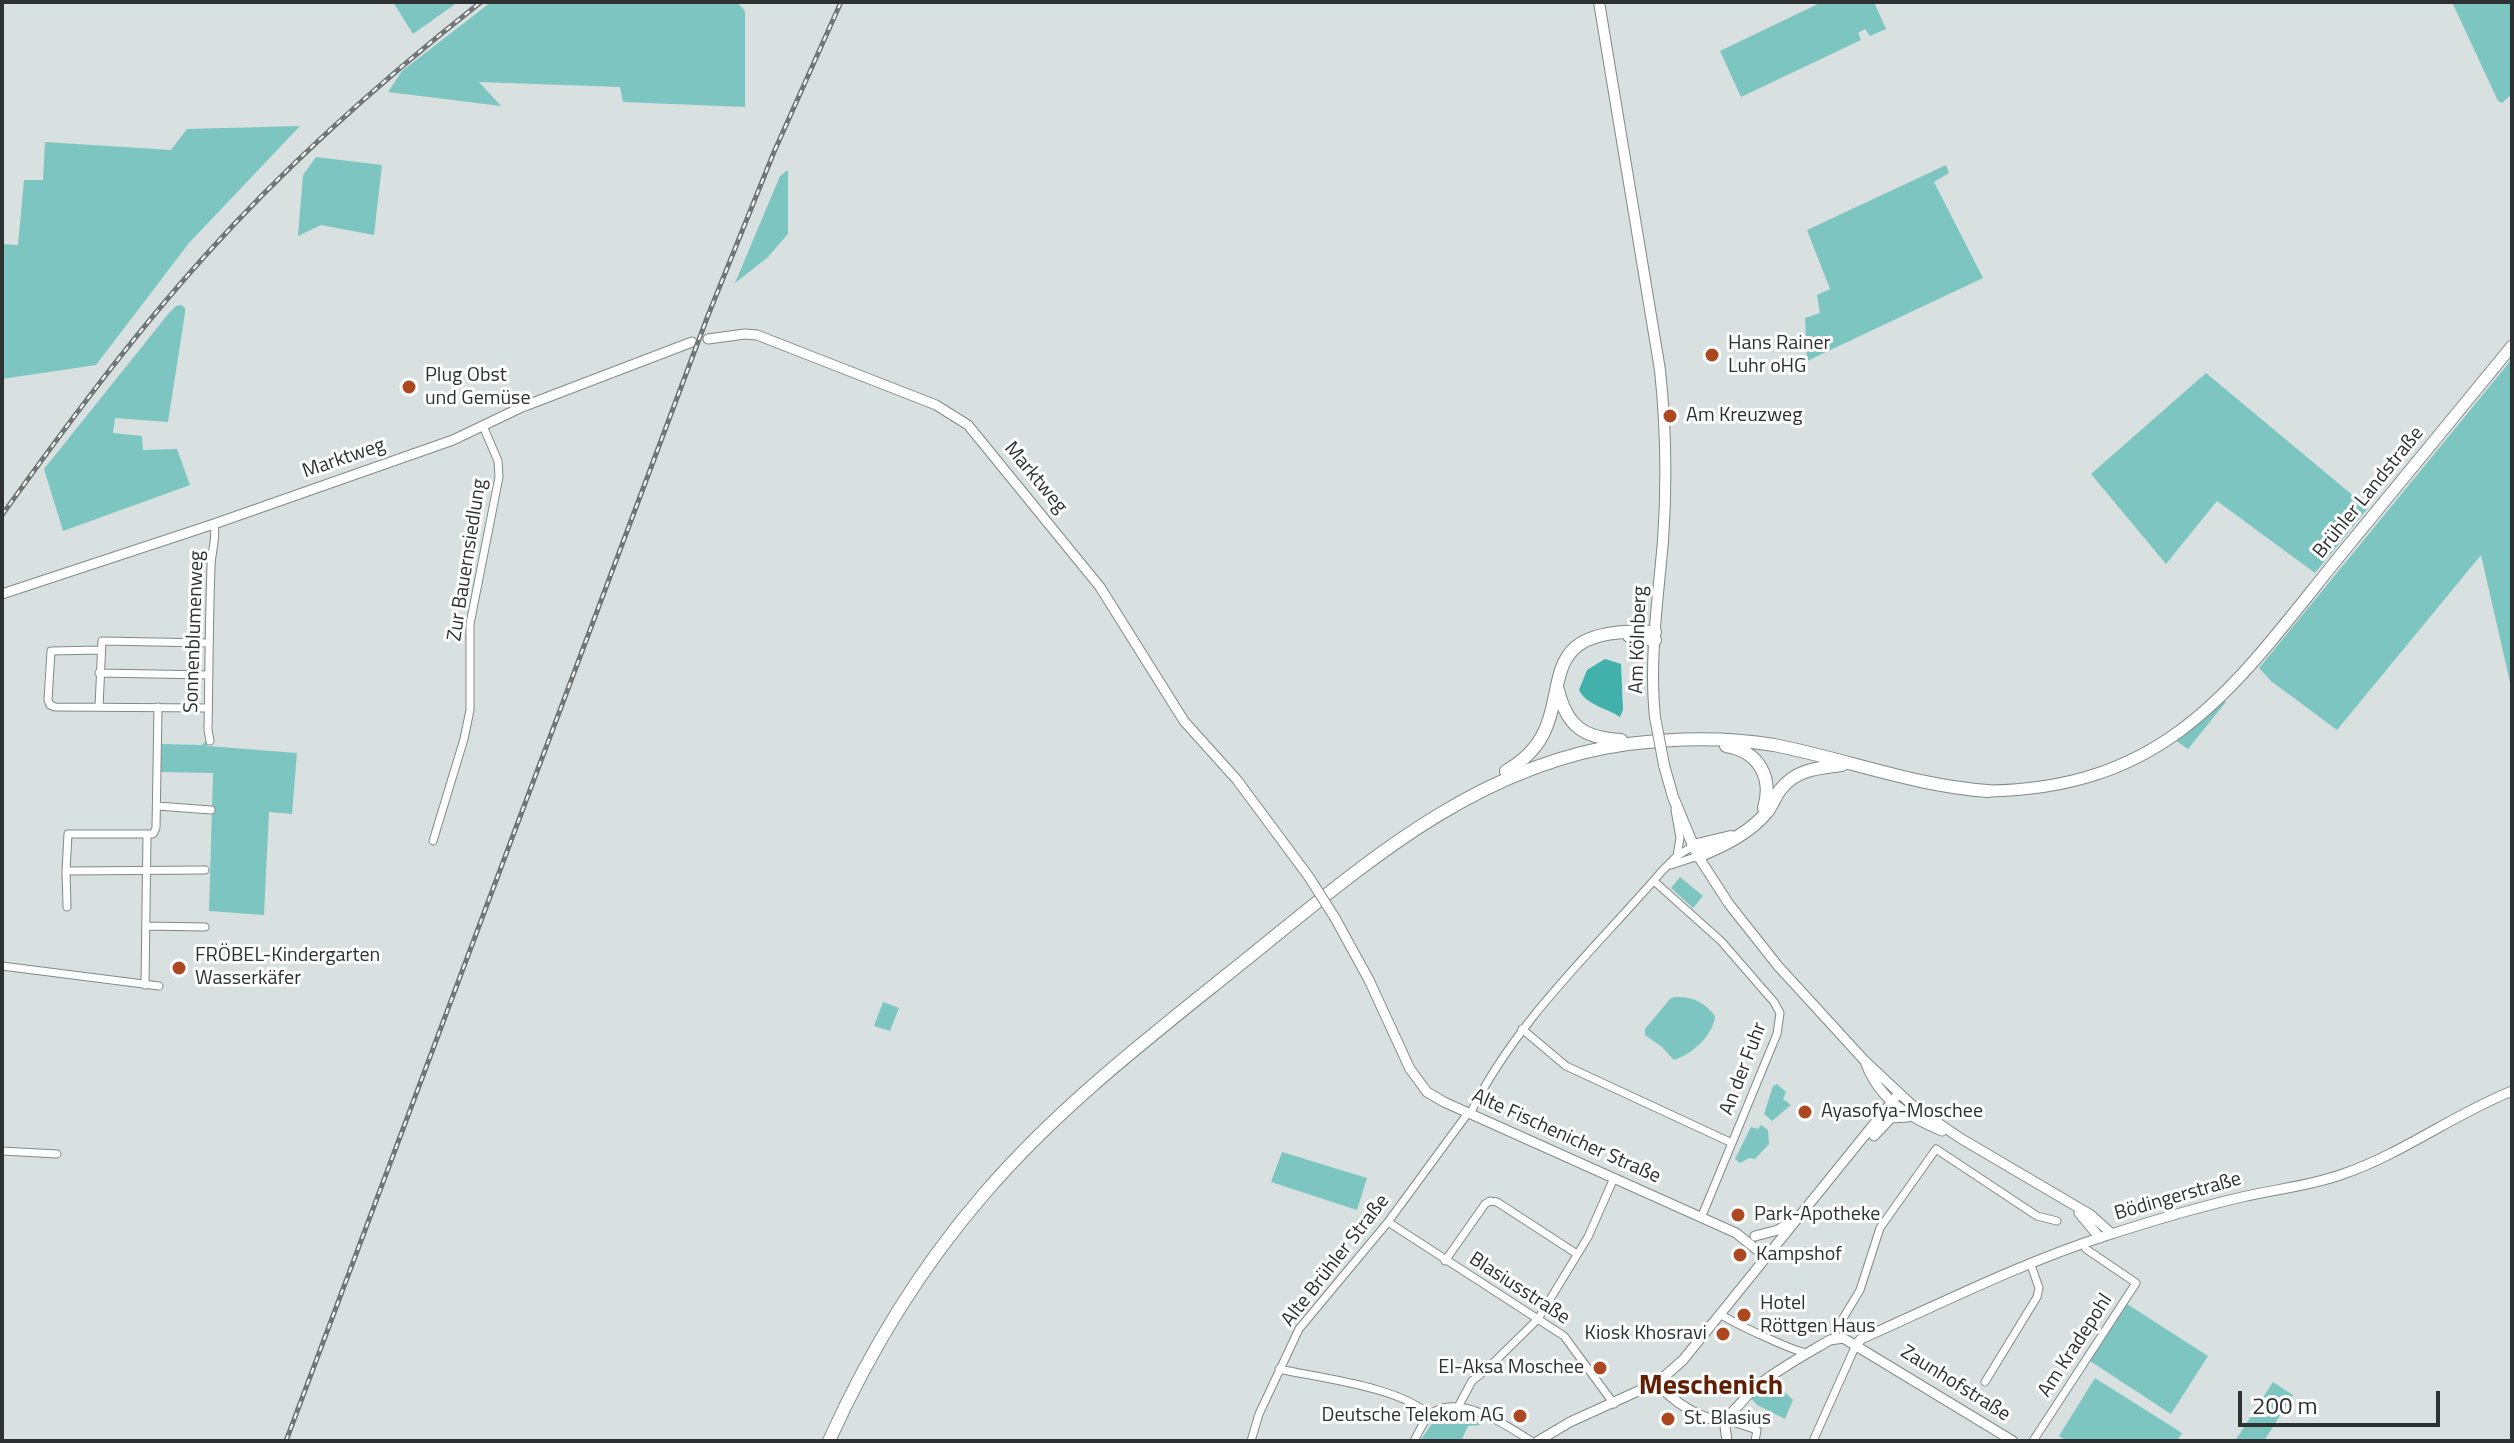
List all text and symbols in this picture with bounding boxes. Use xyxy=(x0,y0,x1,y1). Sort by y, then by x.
place label: Hans Rainer Luhr oHG xyxy=(1728,332,1830,379)
marker: Hans Rainer Luhr oHG xyxy=(1703,346,1721,364)
place label: Plug Obst und Gemüse xyxy=(425,364,530,411)
marker: Plug Obst und Gemüse xyxy=(400,378,418,396)
place label: Am Kreuzweg xyxy=(1686,404,1802,428)
marker: Am Kreuzweg xyxy=(1661,407,1679,425)
street label: Brühler Landstraße xyxy=(2309,422,2429,564)
street label: Marktweg xyxy=(300,434,388,484)
street label: Marktweg xyxy=(998,437,1072,519)
street label: Zur Bauernsiedlung xyxy=(443,477,493,643)
street label: Sonnenblumenweg xyxy=(180,550,210,714)
street label: Am Kölnberg xyxy=(1625,586,1653,694)
place label: FRÖBEL-Kindergarten Wasserkäfer xyxy=(195,944,380,991)
marker: FRÖBEL-Kindergarten Wasserkäfer xyxy=(170,959,188,977)
street label: An der Fuhr xyxy=(1715,1019,1773,1119)
street label: Alte Fischenicher Straße xyxy=(1468,1085,1664,1189)
place label: Ayasofya-Moschee xyxy=(1821,1100,1983,1124)
marker: Ayasofya-Moschee xyxy=(1796,1103,1814,1121)
street label: Bödingerstraße xyxy=(2112,1167,2244,1227)
street label: Alte Brühler Straße xyxy=(1277,1190,1395,1332)
place label: Park-Apotheke xyxy=(1754,1203,1880,1227)
marker: Park-Apotheke xyxy=(1729,1206,1747,1224)
place label: Kampshof xyxy=(1756,1243,1842,1267)
marker: Kampshof xyxy=(1731,1246,1749,1264)
street label: Blasiusstraße xyxy=(1464,1248,1574,1330)
street label: Am Kradepohl xyxy=(2034,1290,2118,1402)
place label: Hotel Röttgen Haus xyxy=(1760,1292,1876,1339)
marker: Hotel Röttgen Haus xyxy=(1735,1306,1753,1324)
place label: Kiosk Khosravi xyxy=(1585,1322,1707,1346)
marker: Kiosk Khosravi xyxy=(1714,1325,1732,1343)
street label: Zaunhofstraße xyxy=(1896,1341,2014,1427)
place label: El-Aksa Moschee xyxy=(1438,1356,1584,1380)
marker: El-Aksa Moschee xyxy=(1591,1359,1609,1377)
district label: Meschenich xyxy=(1639,1370,1783,1404)
scale bar xyxy=(2242,1375,2444,1425)
text: 200 m xyxy=(2252,1387,2318,1423)
place label: Deutsche Telekom AG xyxy=(1322,1404,1504,1428)
marker: Deutsche Telekom AG xyxy=(1511,1407,1529,1425)
place label: St. Blasius xyxy=(1684,1407,1771,1431)
marker: St. Blasius xyxy=(1659,1410,1677,1428)

